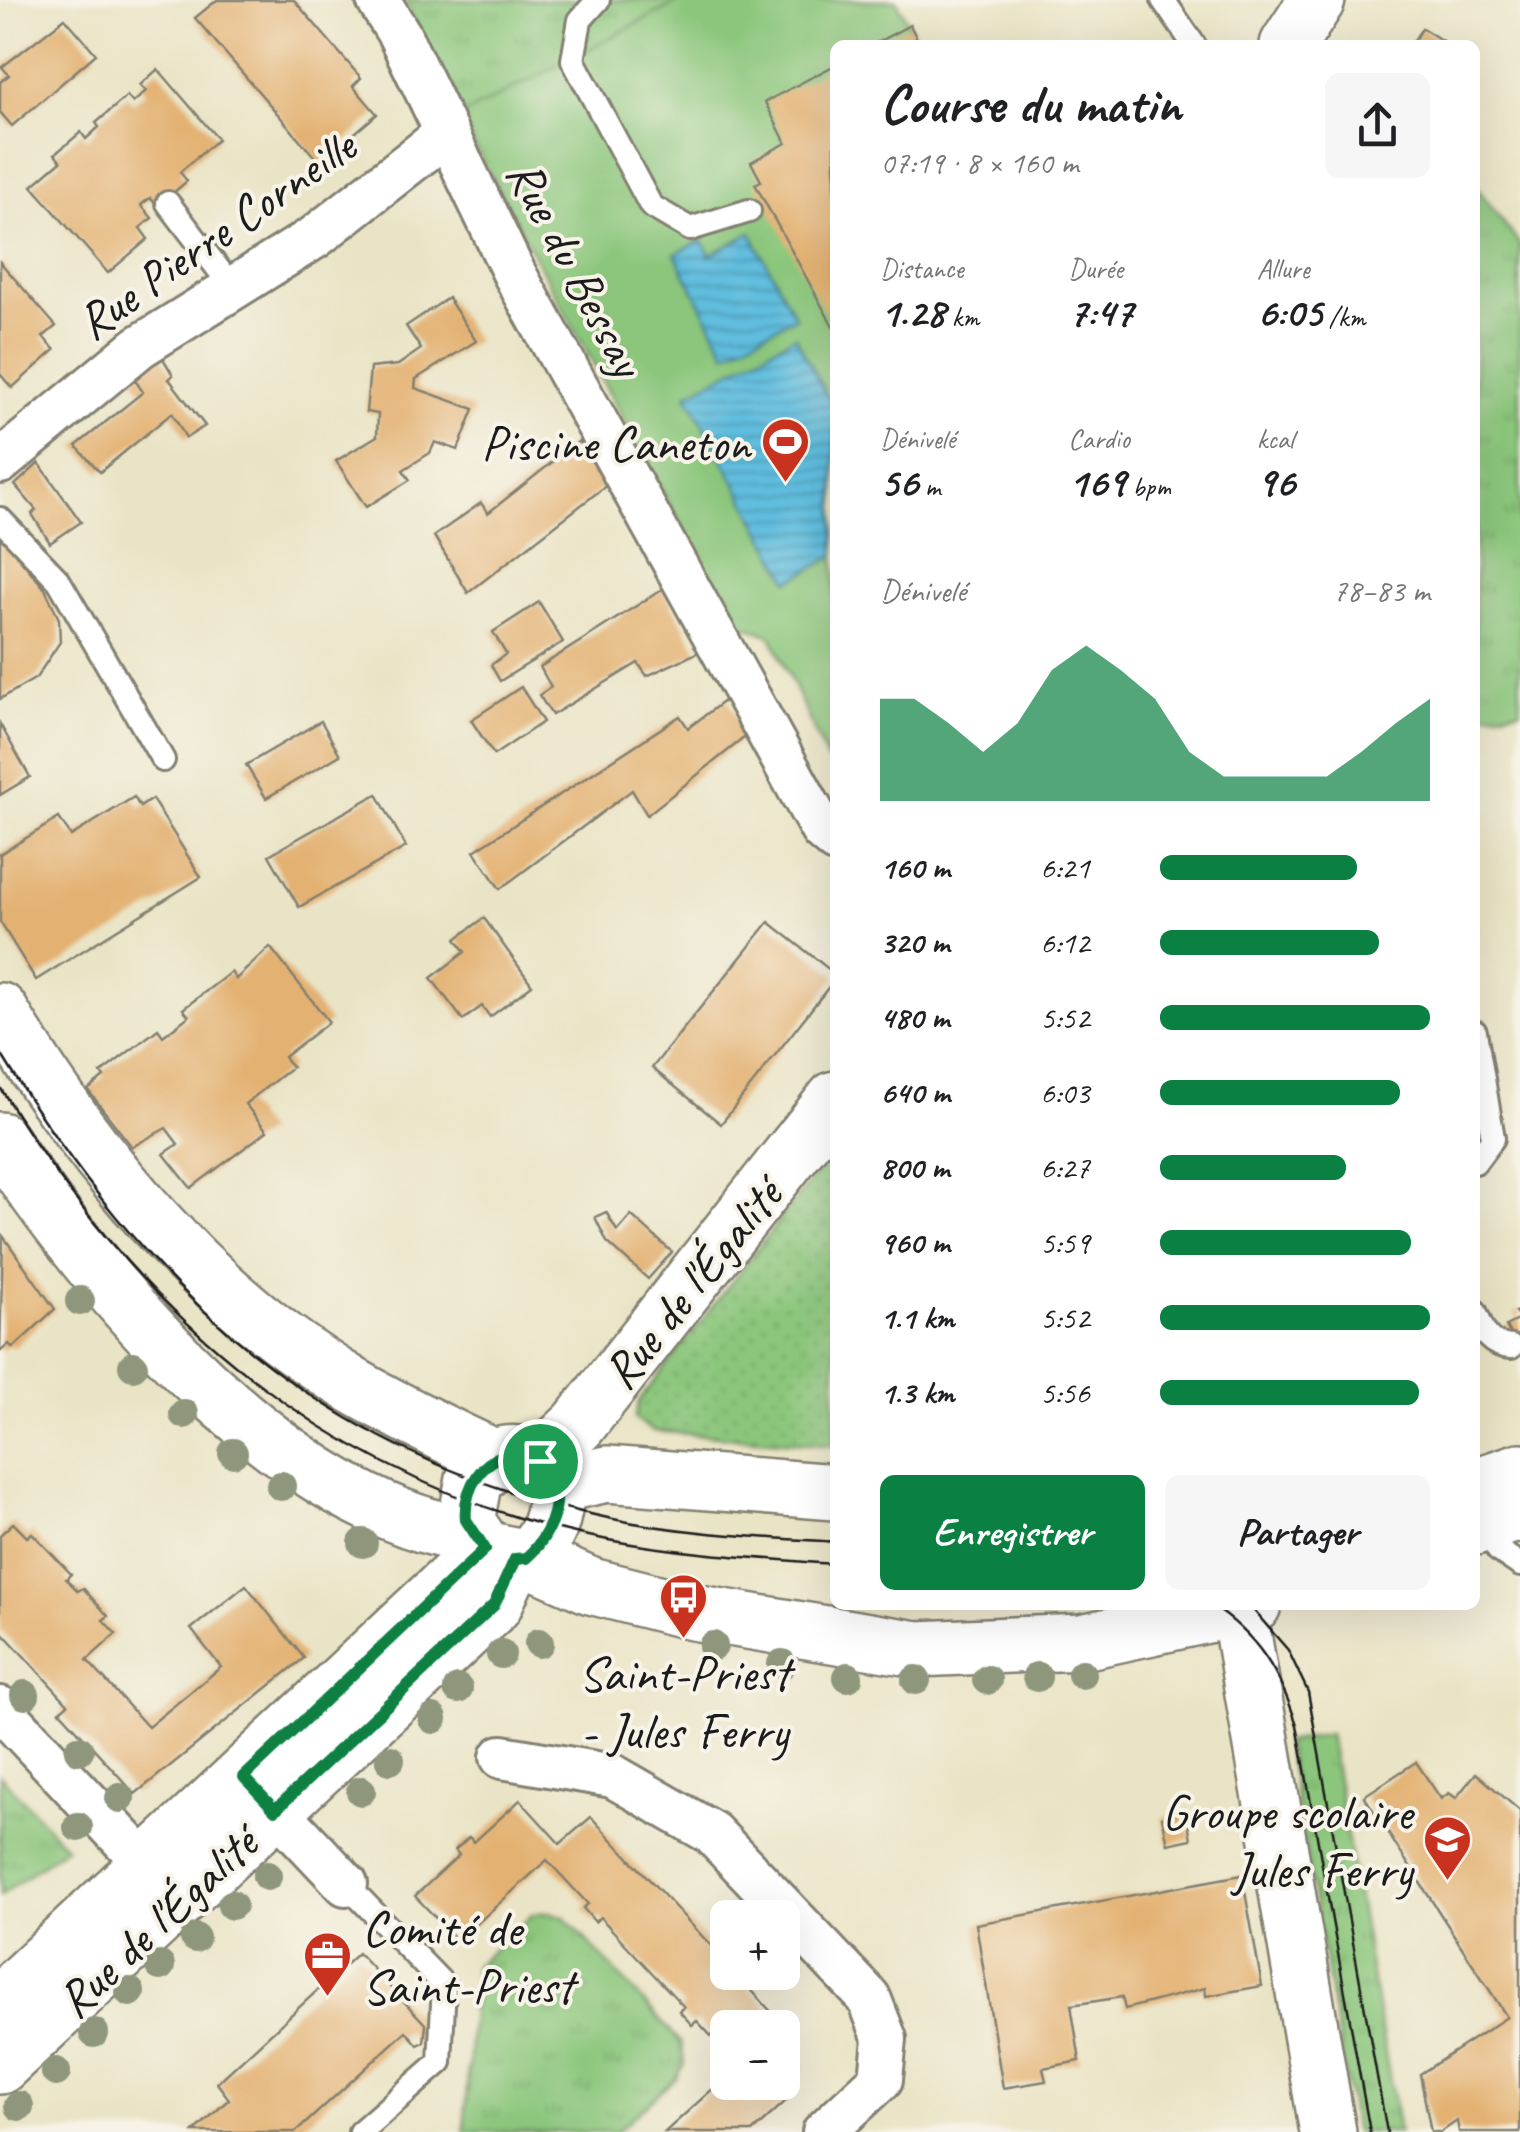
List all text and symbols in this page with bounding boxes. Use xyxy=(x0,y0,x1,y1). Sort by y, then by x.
text: Course du matin xyxy=(880,69,1181,139)
button: share xyxy=(1325,73,1430,178)
street label: Rue Pierre Corneille xyxy=(64,113,370,354)
text: 07:19 · 8 × 160 m xyxy=(880,142,1078,183)
street label: Rue du Bessay xyxy=(492,149,661,390)
text: Distance xyxy=(880,251,964,286)
text: Durée xyxy=(1068,251,1123,286)
text: Allure xyxy=(1257,251,1310,286)
text: 1.28 xyxy=(880,286,945,339)
text: 7:47 xyxy=(1068,286,1133,339)
text: 6:05 xyxy=(1257,286,1322,339)
text: km xyxy=(945,299,979,334)
text: /km xyxy=(1322,299,1365,334)
place label: Piscine Caneton xyxy=(481,412,752,475)
sports icon: Piscine Caneton xyxy=(759,416,811,484)
text: Dénivelé xyxy=(880,421,955,456)
text: Cardio xyxy=(1068,421,1130,456)
text: kcal xyxy=(1257,421,1294,456)
text: 56 xyxy=(880,456,918,509)
text: 169 xyxy=(1068,456,1125,509)
text: 96 xyxy=(1257,456,1295,509)
text: m xyxy=(918,469,940,504)
text: bpm xyxy=(1125,469,1171,504)
text: Dénivelé xyxy=(880,570,966,611)
text: 78–83 m xyxy=(1332,570,1430,611)
text: 160 m xyxy=(880,847,950,888)
text: 6:21 xyxy=(1040,847,1090,888)
text: 320 m xyxy=(880,922,949,963)
text: 6:12 xyxy=(1040,922,1090,963)
text: 480 m xyxy=(880,997,949,1038)
text: 5:52 xyxy=(1040,997,1090,1038)
text: 640 m xyxy=(880,1072,950,1113)
text: 6:03 xyxy=(1040,1072,1090,1113)
text: 800 m xyxy=(880,1147,949,1188)
text: 6:27 xyxy=(1040,1147,1090,1188)
street label: Rue de l'Égalité xyxy=(588,1161,800,1402)
text: 960 m xyxy=(880,1222,949,1263)
text: 5:59 xyxy=(1040,1222,1090,1263)
text: 1.1 km xyxy=(880,1297,954,1338)
text: 5:52 xyxy=(1040,1297,1090,1338)
text: 1.3 km xyxy=(880,1372,954,1413)
text: 5:56 xyxy=(1040,1372,1090,1413)
pin xyxy=(498,1419,583,1504)
icon: arrive xyxy=(513,1434,568,1489)
button: Enregistrer xyxy=(880,1475,1145,1590)
button: Partager xyxy=(1165,1475,1430,1590)
bus stop icon: Saint-Priest - Jules Ferry xyxy=(658,1572,710,1640)
place label: Saint-Priest - Jules Ferry xyxy=(579,1642,796,1763)
place label: Groupe scolaire Jules Ferry xyxy=(1162,1781,1416,1902)
street label: Rue de l'Égalité xyxy=(43,1808,276,2031)
school or university icon: Groupe scolaire Jules Ferry xyxy=(1421,1814,1473,1882)
place label: Comité de Saint-Priest xyxy=(362,1897,579,2018)
map controls xyxy=(710,1900,800,2100)
button: + xyxy=(710,1900,800,1990)
office icon: Comité de Saint-Priest xyxy=(301,1930,353,1998)
button: − xyxy=(710,2010,800,2100)

